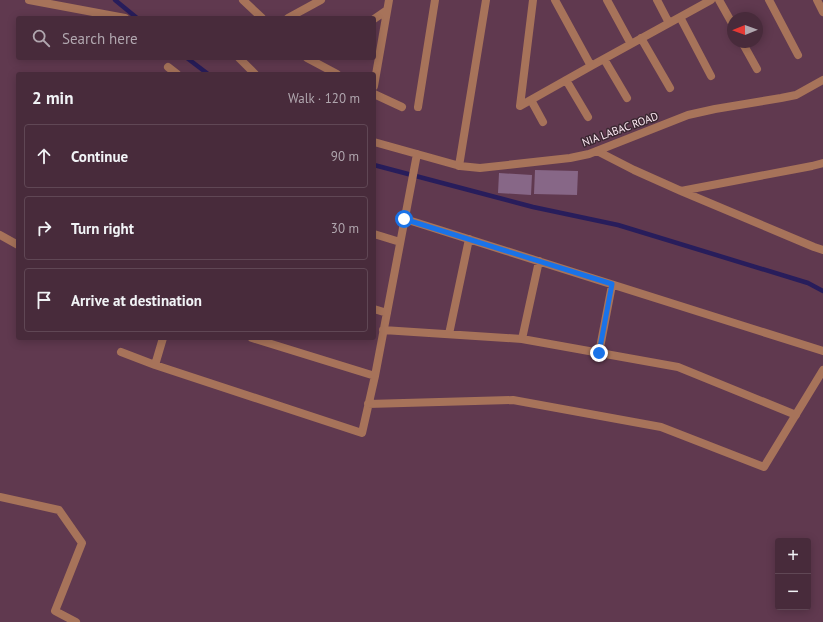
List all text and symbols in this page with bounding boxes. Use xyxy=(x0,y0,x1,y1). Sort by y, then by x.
north arrow xyxy=(727,12,763,48)
search box xyxy=(16,16,376,60)
icon: search xyxy=(30,27,52,49)
text: Search here xyxy=(62,29,138,48)
text: 2 min xyxy=(32,87,73,109)
text: Walk · 120 m xyxy=(288,90,360,107)
street label: NIA LABAC ROAD xyxy=(580,109,660,149)
icon: ahead xyxy=(33,145,55,167)
text: Continue xyxy=(71,147,128,166)
text: 90 m xyxy=(331,148,359,165)
route start xyxy=(395,210,413,228)
icon: right xyxy=(33,217,55,239)
text: Turn right xyxy=(71,219,134,238)
text: 30 m xyxy=(331,220,359,237)
icon: arrive xyxy=(33,289,55,311)
text: Arrive at destination xyxy=(71,291,202,310)
route end xyxy=(590,344,608,362)
map controls xyxy=(775,538,811,610)
button: + xyxy=(775,538,811,574)
button: − xyxy=(775,574,811,610)

